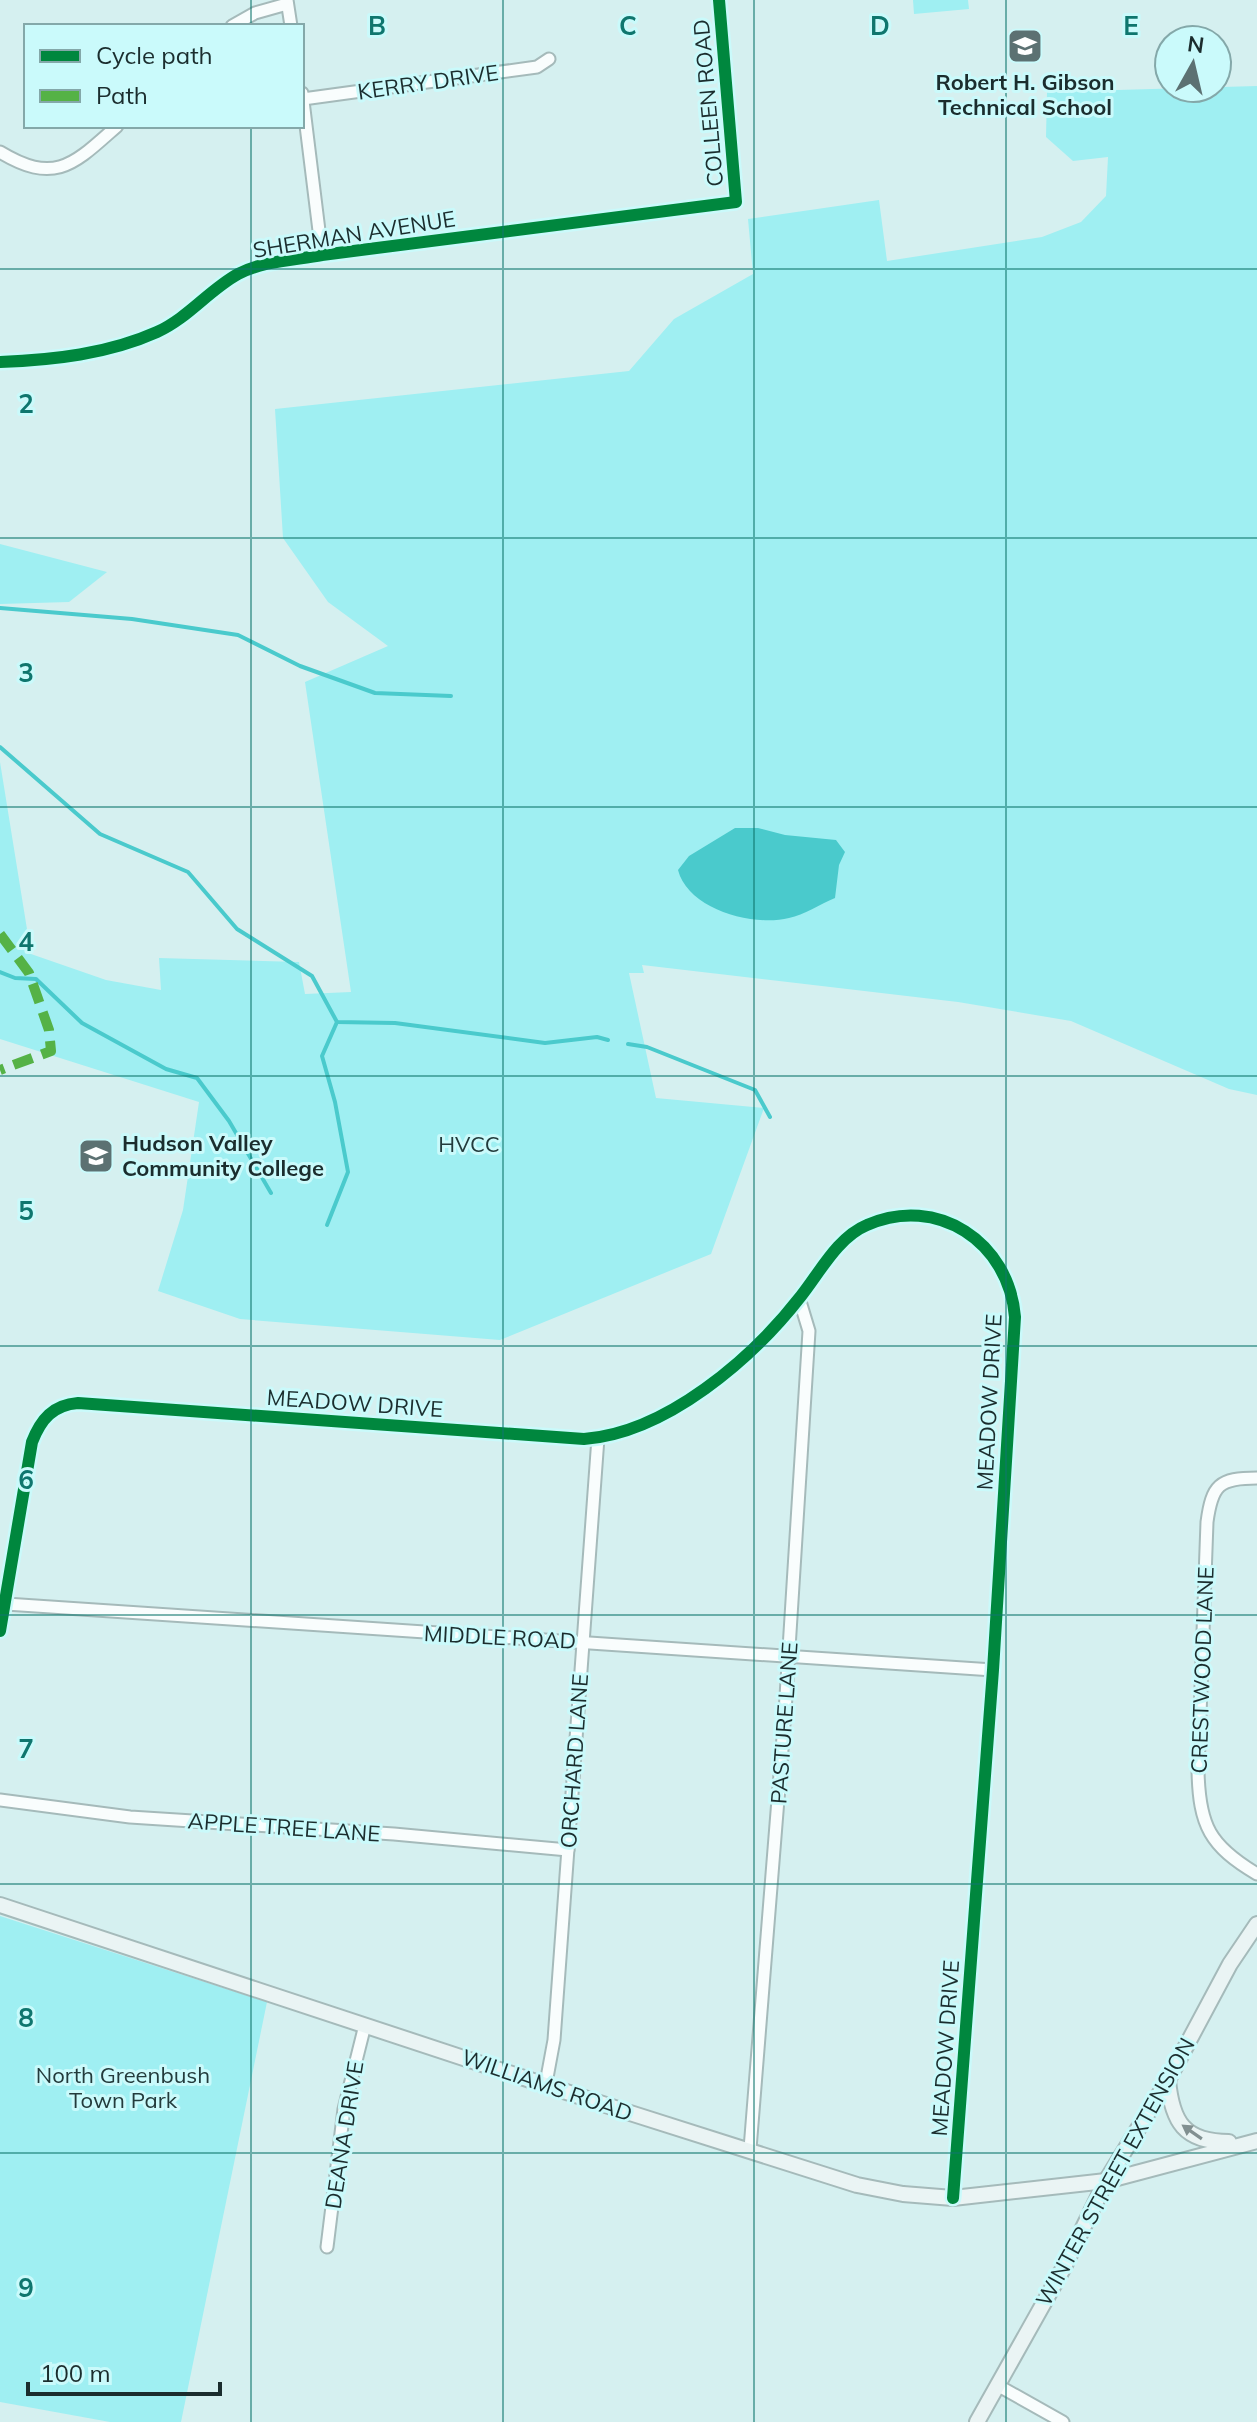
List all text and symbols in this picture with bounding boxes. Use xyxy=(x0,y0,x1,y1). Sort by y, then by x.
text: B xyxy=(368,9,386,42)
text: C xyxy=(619,9,637,42)
text: D xyxy=(870,9,890,42)
text: E xyxy=(1123,9,1139,42)
street label: COLLEEN ROAD xyxy=(687,18,729,188)
legend xyxy=(24,24,304,128)
north arrow xyxy=(1153,24,1233,104)
school or university icon: Robert H. Gibson Technical School xyxy=(1006,27,1044,65)
text: N xyxy=(1186,29,1206,59)
text: Cycle path xyxy=(96,40,213,70)
street label: KERRY DRIVE xyxy=(356,58,500,106)
place label: Robert H. Gibson Technical School xyxy=(936,68,1115,121)
text: Path xyxy=(96,80,148,110)
street label: SHERMAN AVENUE xyxy=(251,204,457,264)
text: 2 xyxy=(18,387,34,420)
text: 3 xyxy=(18,656,34,689)
text: 4 xyxy=(18,925,34,958)
place label: Hudson Valley Community College xyxy=(122,1129,324,1182)
park label: HVCC xyxy=(438,1130,500,1158)
school or university icon: Hudson Valley Community College xyxy=(77,1137,115,1175)
text: 5 xyxy=(18,1194,34,1227)
street label: MEADOW DRIVE xyxy=(970,1313,1008,1491)
street label: MEADOW DRIVE xyxy=(266,1383,444,1423)
text: 6 xyxy=(18,1463,34,1496)
street label: CRESTWOOD LANE xyxy=(1184,1566,1220,1774)
street label: MIDDLE ROAD xyxy=(423,1619,577,1655)
street label: PASTURE LANE xyxy=(764,1641,804,1805)
street label: ORCHARD LANE xyxy=(554,1673,594,1849)
text: 7 xyxy=(18,1732,34,1765)
street label: APPLE TREE LANE xyxy=(187,1806,381,1848)
street label: MEADOW DRIVE xyxy=(925,1959,965,2137)
text: 8 xyxy=(18,2001,34,2034)
street label: WINTER STREET EXTENSION xyxy=(1029,2033,1201,2311)
street label: WILLIAMS ROAD xyxy=(458,2043,636,2127)
street label: DEANA DRIVE xyxy=(318,2059,370,2211)
park label: North Greenbush Town Park xyxy=(36,2061,210,2114)
one-way arrow xyxy=(1181,2125,1202,2140)
text: 9 xyxy=(18,2271,34,2304)
scale bar xyxy=(28,2346,220,2396)
text: 100 m xyxy=(40,2358,111,2388)

